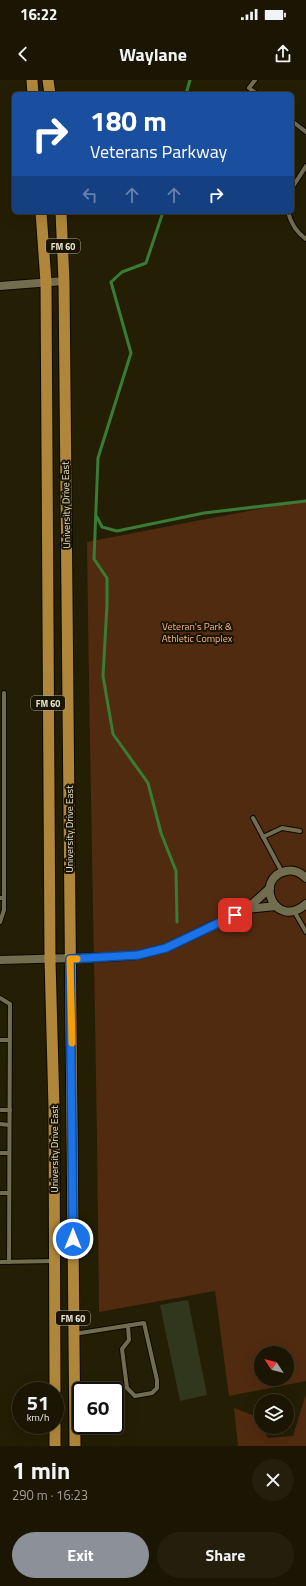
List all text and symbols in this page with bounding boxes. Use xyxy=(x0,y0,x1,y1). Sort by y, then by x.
text: 16:22 xyxy=(20,3,57,26)
text: Waylane xyxy=(119,41,187,68)
icon: back xyxy=(12,43,34,65)
icon: share xyxy=(272,43,294,65)
text: 180 m xyxy=(90,99,167,142)
icon: right xyxy=(24,108,76,160)
text: Veterans Parkway xyxy=(90,138,227,165)
icon: left xyxy=(79,184,101,206)
icon: ahead xyxy=(121,184,143,206)
icon: ahead xyxy=(163,184,185,206)
icon: right xyxy=(205,184,227,206)
road number: FM 60 xyxy=(46,239,80,253)
street label: University Drive East xyxy=(58,461,74,549)
park label: Veteran's Park & Athletic Complex xyxy=(162,619,233,646)
road number: FM 60 xyxy=(31,696,65,710)
street label: University Drive East xyxy=(62,785,77,873)
pin xyxy=(218,898,252,932)
icon: arrive xyxy=(224,904,246,926)
street label: University Drive East xyxy=(47,1105,62,1193)
position arrow xyxy=(52,1218,94,1260)
road number: FM 60 xyxy=(56,1311,90,1325)
north arrow xyxy=(254,1346,294,1386)
map controls xyxy=(254,1346,294,1434)
speed limit sign: 60 xyxy=(72,1382,124,1434)
text: 51 xyxy=(27,1387,49,1418)
button: layers xyxy=(254,1394,294,1434)
text: km/h xyxy=(27,1410,49,1425)
text: 1 min xyxy=(12,1452,70,1488)
button: close xyxy=(252,1459,294,1501)
text: 290 m · 16:23 xyxy=(12,1485,88,1505)
button: Exit xyxy=(12,1532,149,1578)
button: Share xyxy=(157,1532,294,1578)

